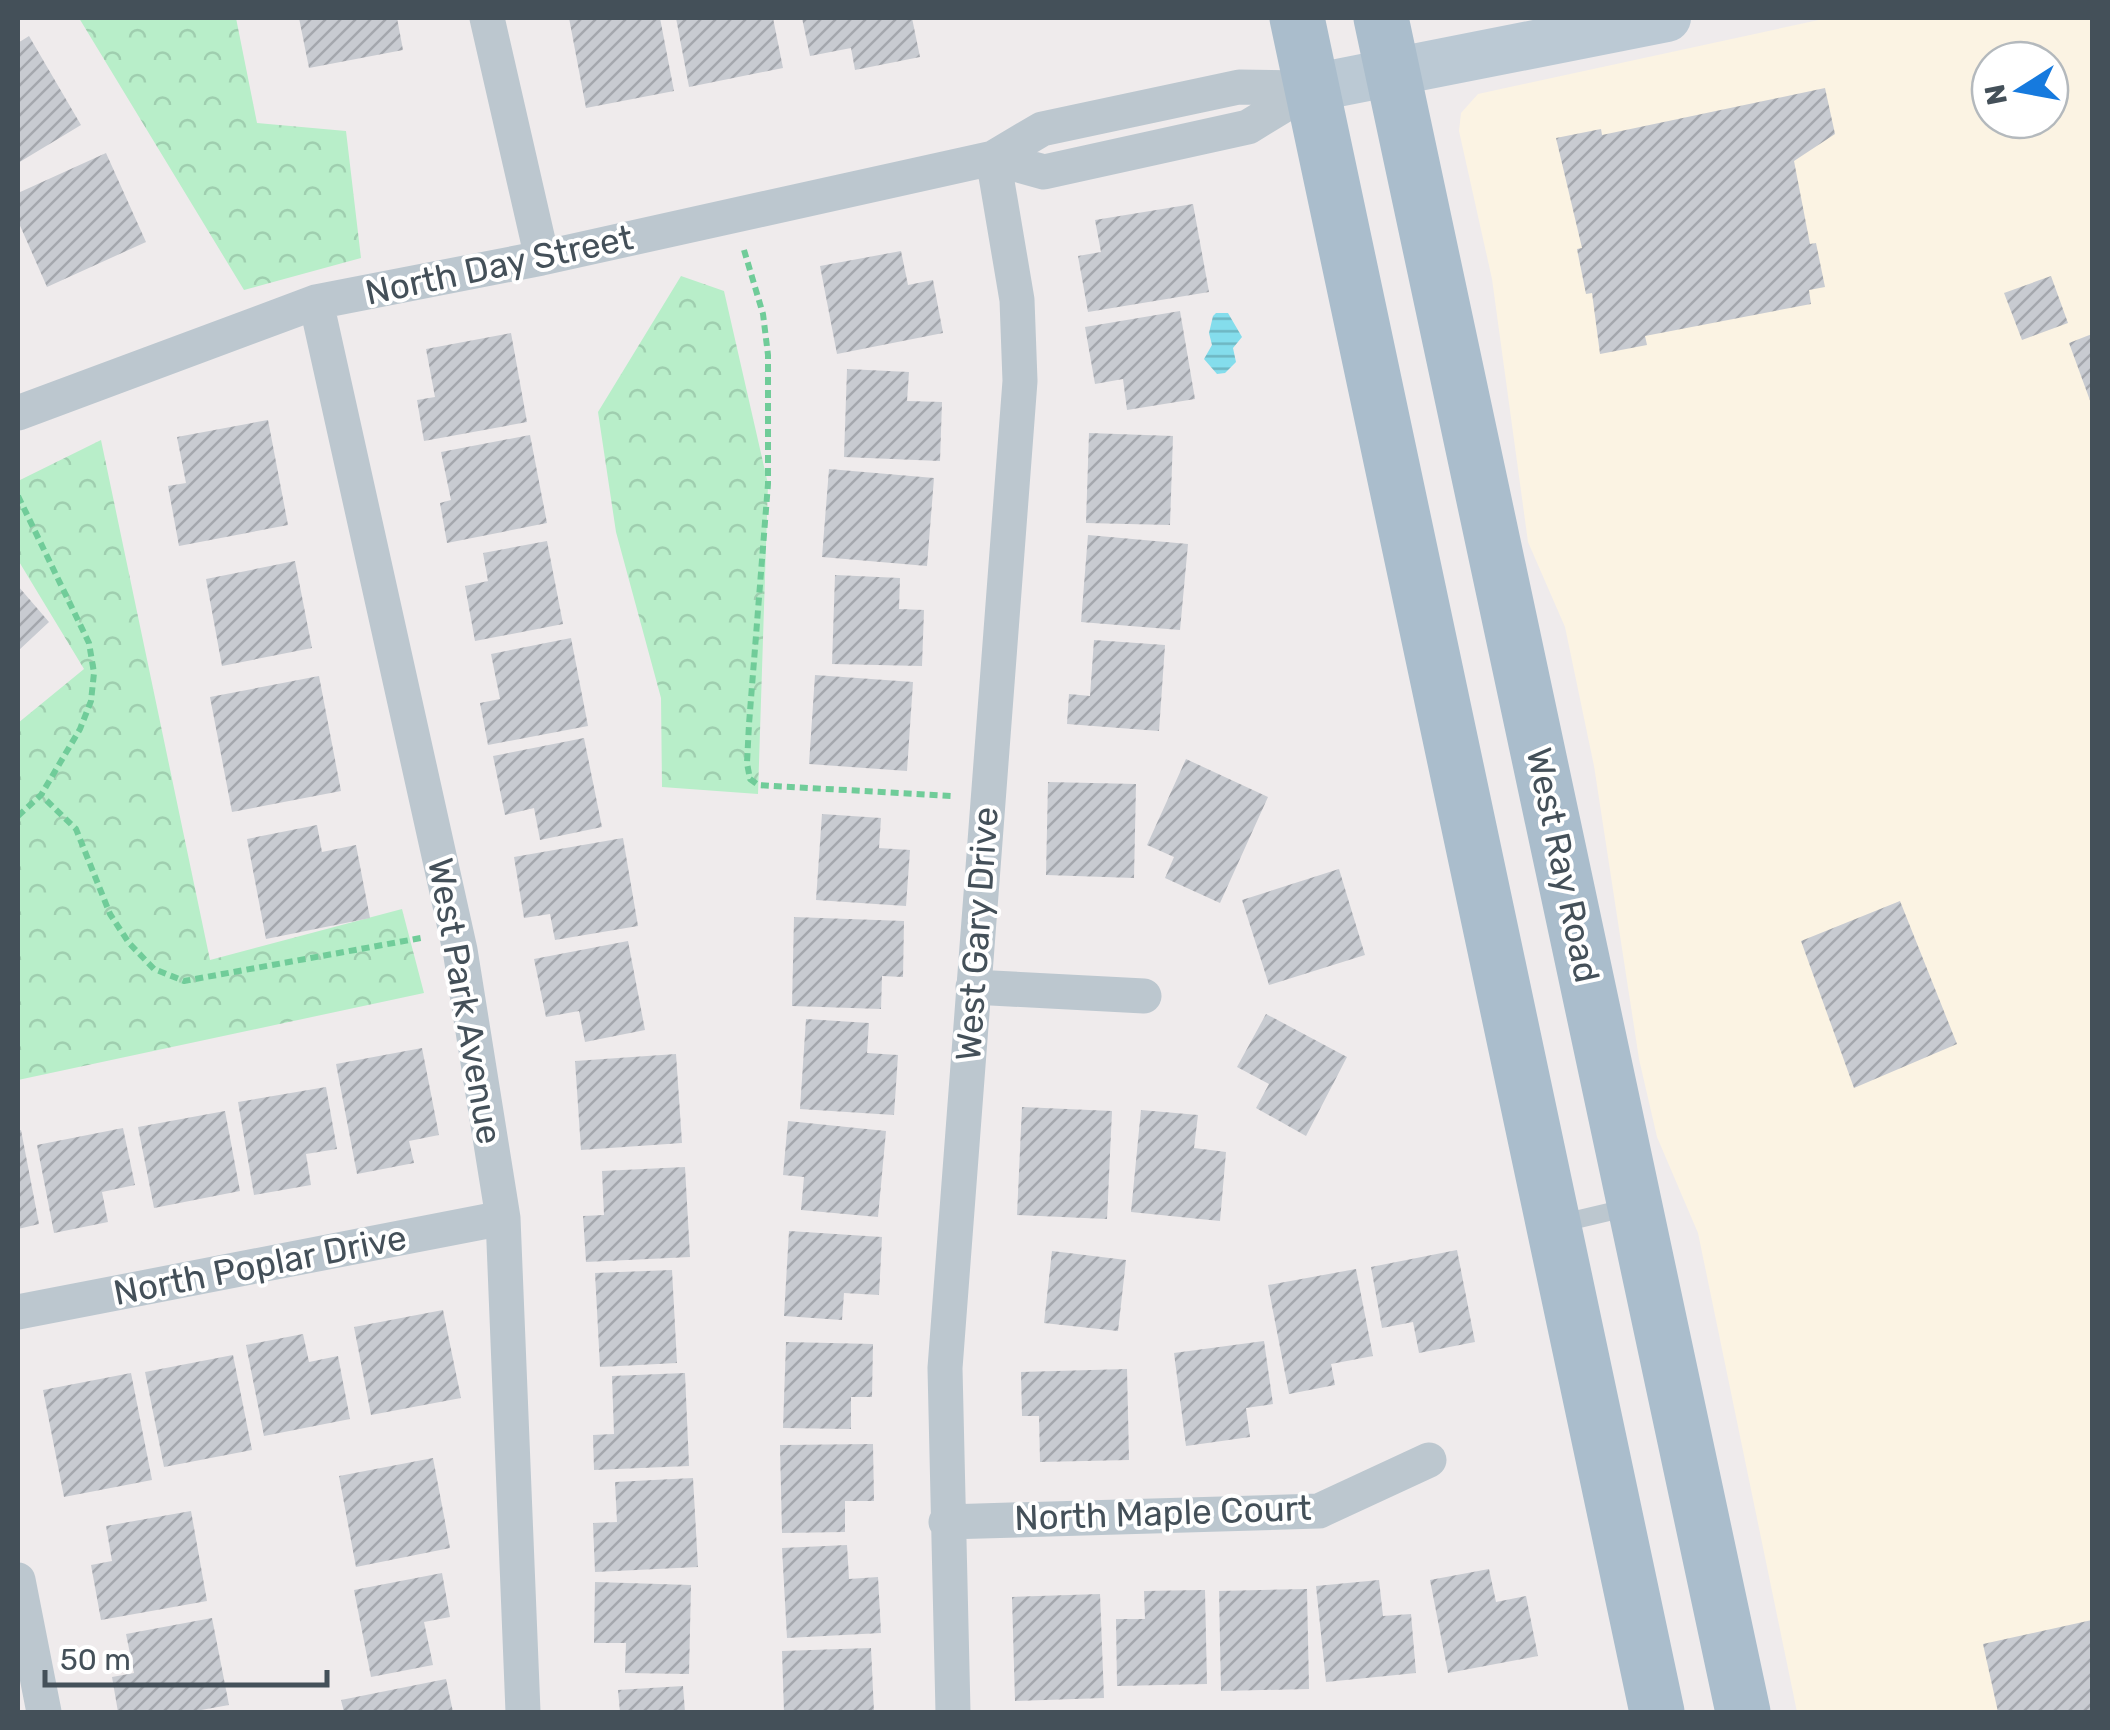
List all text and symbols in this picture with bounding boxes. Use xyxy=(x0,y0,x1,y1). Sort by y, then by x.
north arrow xyxy=(1970,40,2070,140)
text: N xyxy=(1978,82,2014,108)
street label: North Day Street xyxy=(361,216,637,314)
street label: West Ray Road xyxy=(1518,744,1608,986)
street label: West Gary Drive xyxy=(947,806,1007,1062)
street label: West Park Avenue xyxy=(419,855,511,1147)
street label: North Poplar Drive xyxy=(110,1216,410,1314)
street label: North Maple Court xyxy=(1014,1487,1312,1539)
scale bar xyxy=(45,1625,328,1687)
text: 50 m xyxy=(60,1642,131,1678)

